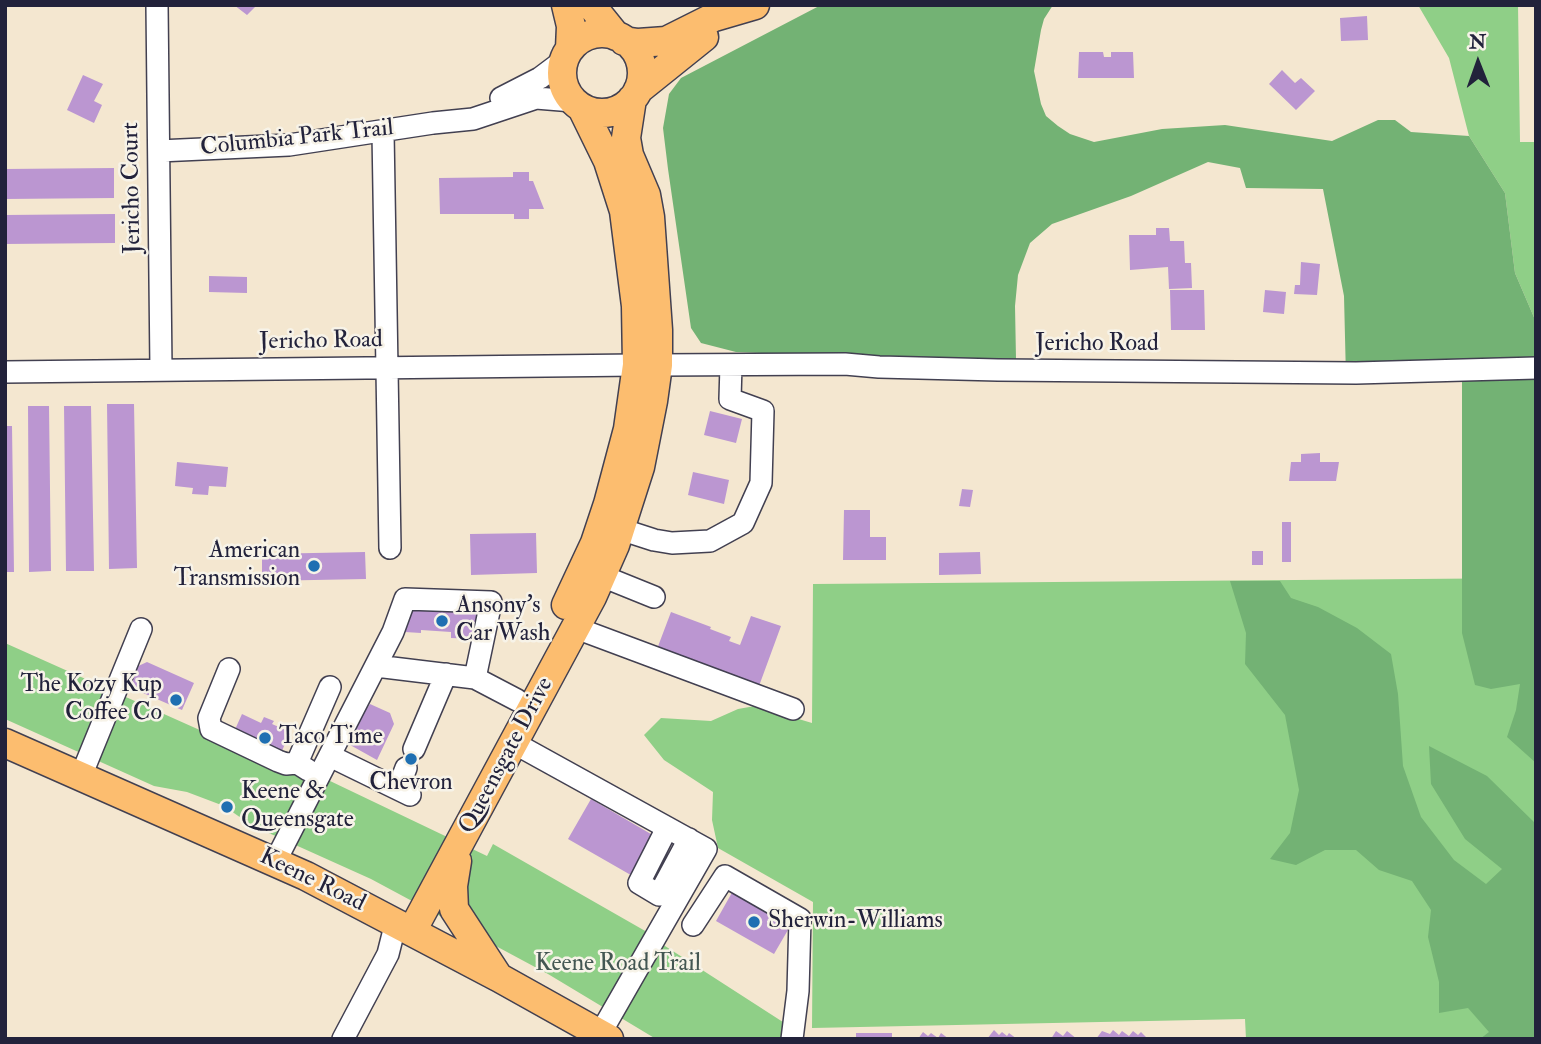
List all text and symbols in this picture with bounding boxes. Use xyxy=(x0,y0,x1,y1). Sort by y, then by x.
north arrow xyxy=(1443,28,1513,98)
text: N xyxy=(1469,30,1486,54)
street label: Columbia Park Trail xyxy=(199,115,395,163)
street label: Jericho Court xyxy=(117,122,149,254)
street label: Jericho Road xyxy=(259,327,383,357)
street label: Jericho Road xyxy=(1035,331,1159,359)
place label: American Transmission xyxy=(174,538,300,594)
marker: American Transmission xyxy=(306,558,322,574)
place label: Ansony's Car Wash xyxy=(456,593,550,649)
marker: Ansony's Car Wash xyxy=(434,613,450,629)
place label: The Kozy Kup Coffee Co xyxy=(20,672,162,728)
street label: Queensgate Drive xyxy=(454,673,560,839)
marker: The Kozy Kup Coffee Co xyxy=(168,692,184,708)
place label: Taco Time xyxy=(279,724,383,752)
marker: Taco Time xyxy=(257,730,273,746)
marker: Chevron xyxy=(403,751,419,767)
place label: Chevron xyxy=(369,770,453,798)
place label: Keene & Queensgate xyxy=(241,779,354,835)
marker: Keene & Queensgate xyxy=(219,799,235,815)
street label: Keene Road xyxy=(254,843,370,919)
place label: Sherwin-Williams xyxy=(768,908,943,936)
marker: Sherwin-Williams xyxy=(746,914,762,930)
park label: Keene Road Trail xyxy=(535,951,701,979)

